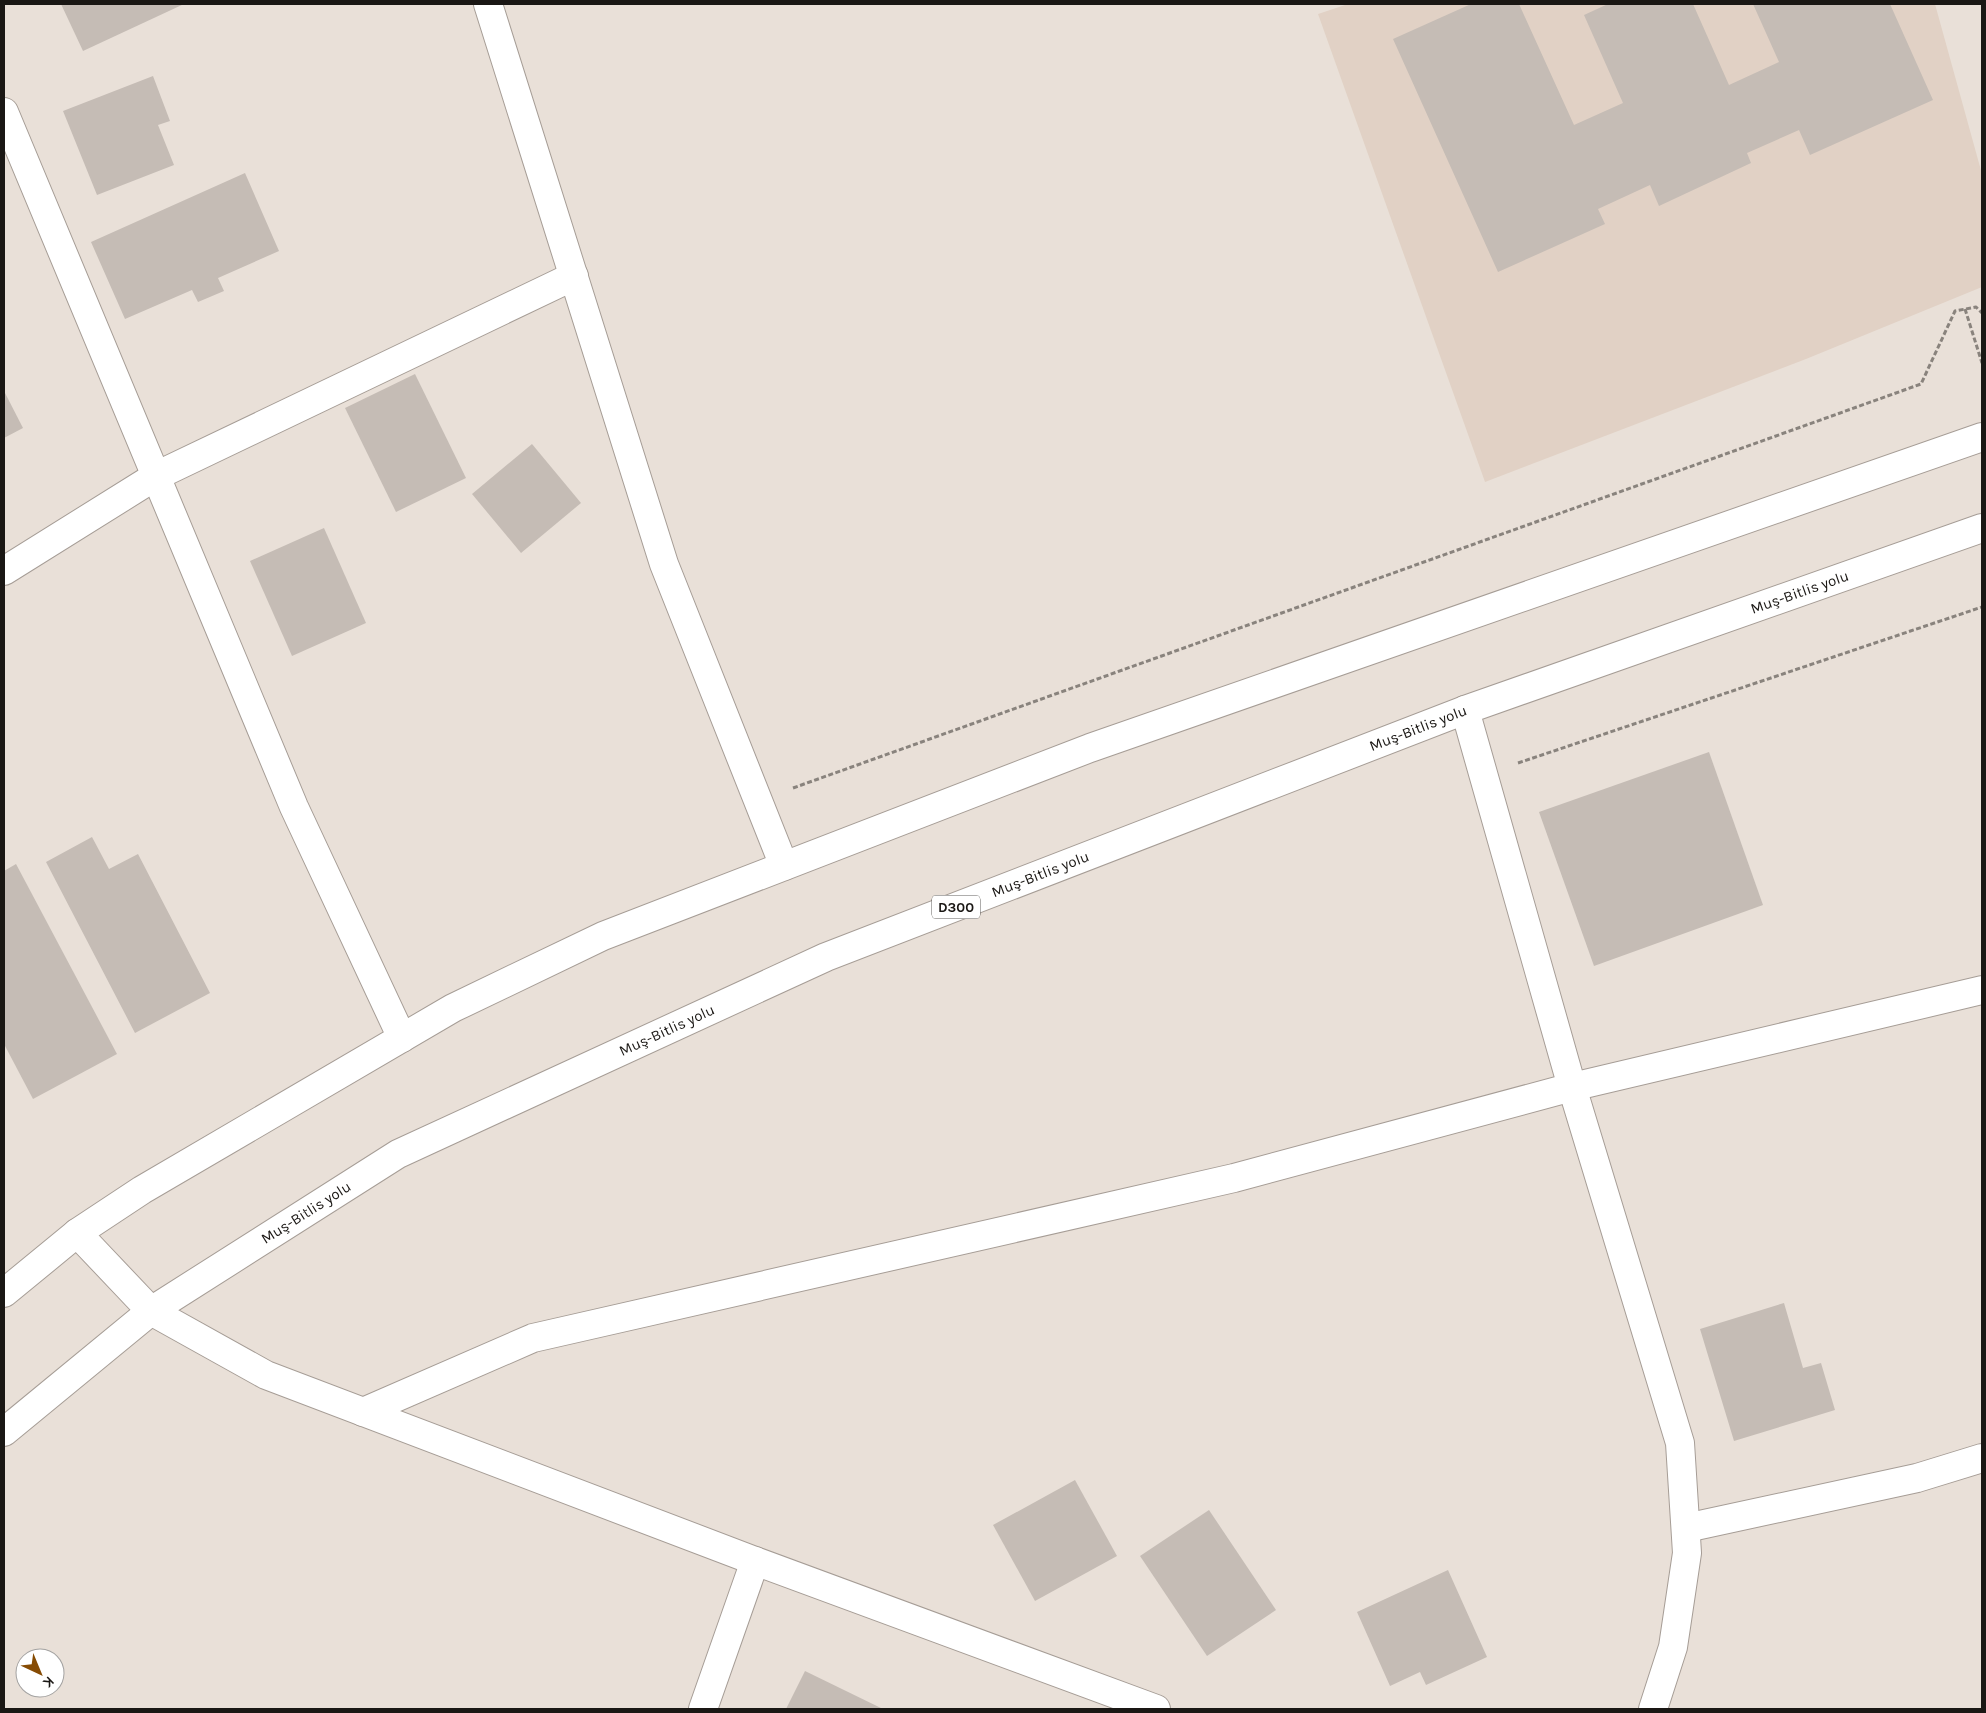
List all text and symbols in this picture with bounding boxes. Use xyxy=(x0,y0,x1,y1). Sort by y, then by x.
street label: Muş-Bitlis yolu xyxy=(1748,567,1851,618)
street label: Muş-Bitlis yolu xyxy=(1367,701,1469,755)
street label: Muş-Bitlis yolu xyxy=(989,847,1092,901)
road number: D300 xyxy=(932,896,980,919)
street label: Muş-Bitlis yolu xyxy=(616,1001,717,1060)
street label: Muş-Bitlis yolu xyxy=(258,1177,354,1248)
north arrow xyxy=(15,1648,65,1698)
text: K xyxy=(39,1673,58,1692)

